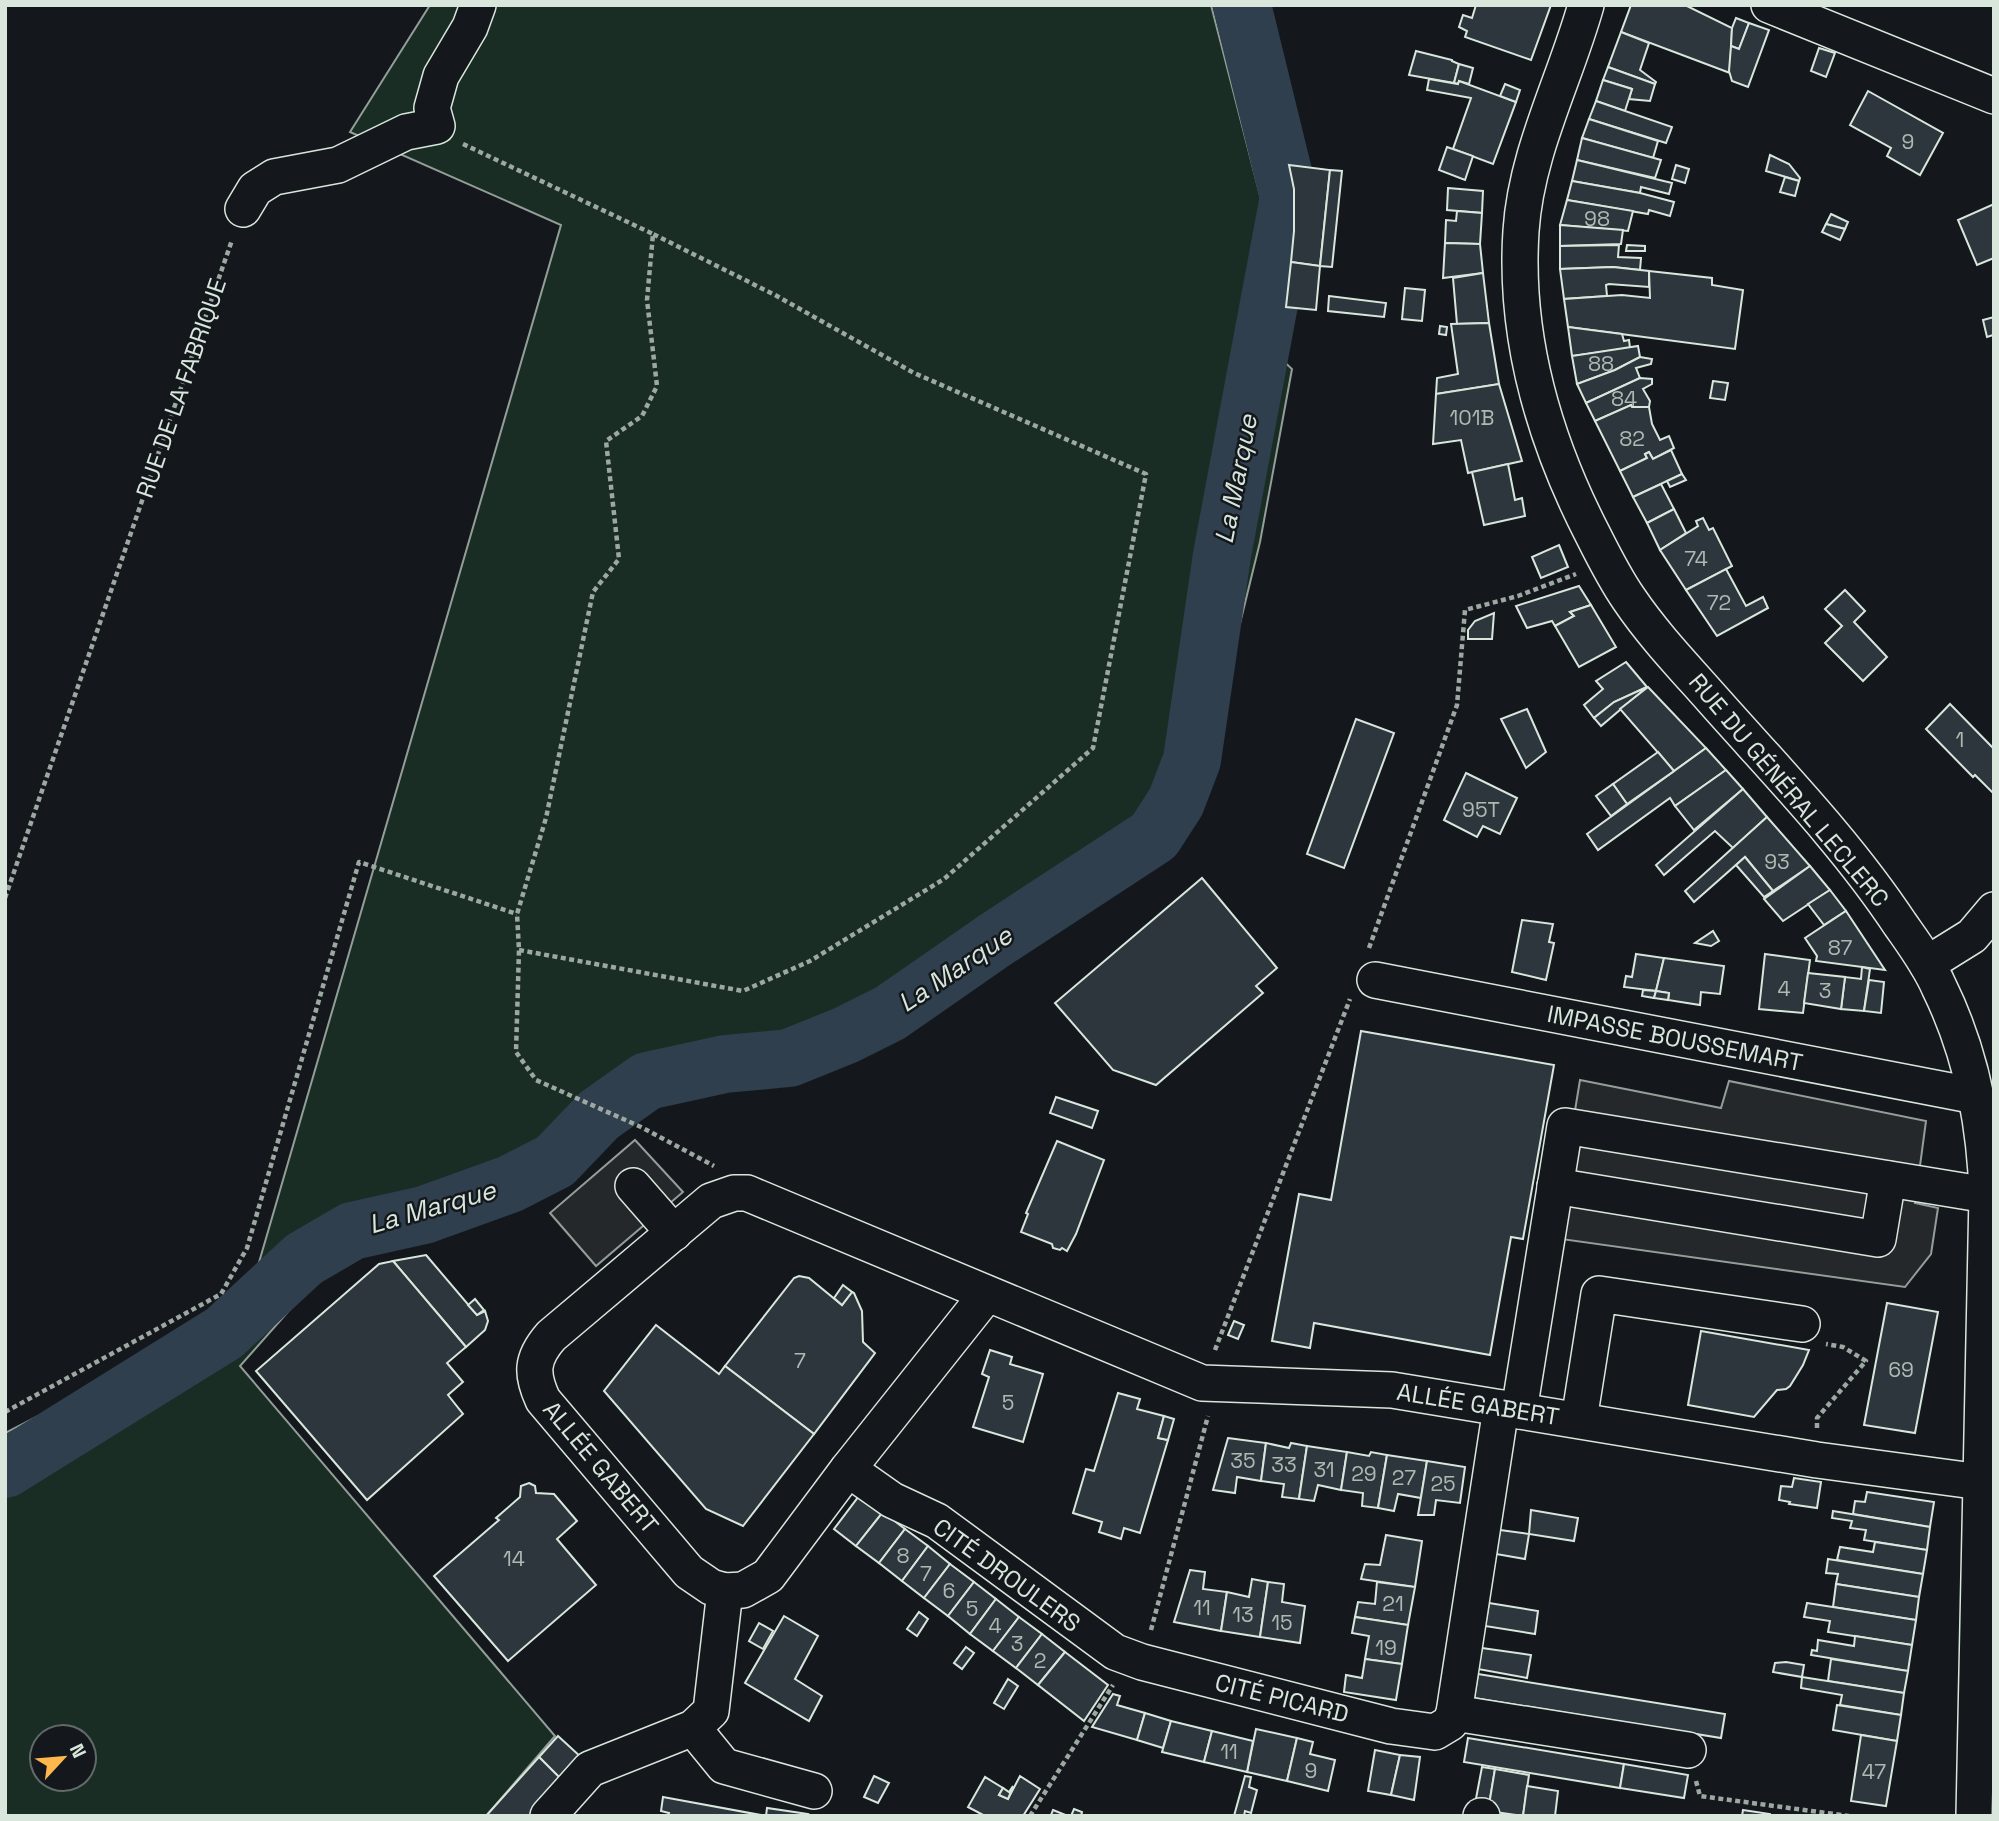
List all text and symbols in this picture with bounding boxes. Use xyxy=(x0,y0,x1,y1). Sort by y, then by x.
house number: 9 xyxy=(1902,128,1914,155)
house number: 98 xyxy=(1584,205,1610,232)
street label: RUE DE LA FABRIQUE xyxy=(129,274,233,502)
house number: 88 xyxy=(1588,350,1614,377)
house number: 84 xyxy=(1611,385,1637,412)
house number: 101B xyxy=(1450,404,1494,431)
water label: La Marque xyxy=(1207,410,1265,546)
house number: 82 xyxy=(1619,425,1645,452)
house number: 74 xyxy=(1684,545,1708,572)
house number: 72 xyxy=(1707,589,1731,616)
street label: RUE DU GÉNÉRAL LECLERC xyxy=(1682,667,1896,913)
house number: 1 xyxy=(1956,726,1964,753)
house number: 95T xyxy=(1462,796,1500,823)
house number: 93 xyxy=(1764,848,1790,875)
water label: La Marque xyxy=(891,917,1020,1020)
house number: 87 xyxy=(1828,934,1852,961)
house number: 4 xyxy=(1777,975,1791,1002)
house number: 3 xyxy=(1819,977,1831,1004)
street label: IMPASSE BOUSSEMART xyxy=(1545,998,1805,1078)
water label: La Marque xyxy=(365,1172,501,1241)
house number: 7 xyxy=(794,1347,806,1374)
house number: 69 xyxy=(1888,1356,1914,1383)
street label: ALLÉE GABERT xyxy=(1395,1376,1561,1432)
house number: 5 xyxy=(1002,1389,1014,1416)
street label: ALLÉE GABERT xyxy=(536,1394,666,1540)
house number: 35 xyxy=(1230,1447,1256,1474)
house number: 33 xyxy=(1271,1451,1297,1478)
house number: 31 xyxy=(1313,1456,1335,1483)
house number: 29 xyxy=(1351,1460,1377,1487)
house number: 27 xyxy=(1392,1464,1416,1491)
house number: 25 xyxy=(1430,1470,1456,1497)
street label: CITÉ DROULERS xyxy=(927,1511,1087,1639)
house number: 8 xyxy=(896,1542,910,1569)
house number: 14 xyxy=(503,1545,525,1572)
house number: 7 xyxy=(920,1560,932,1587)
house number: 6 xyxy=(943,1577,955,1604)
house number: 21 xyxy=(1382,1590,1404,1617)
house number: 11 xyxy=(1193,1594,1211,1621)
house number: 5 xyxy=(966,1595,978,1622)
house number: 13 xyxy=(1232,1601,1254,1628)
house number: 15 xyxy=(1271,1609,1293,1636)
house number: 4 xyxy=(988,1612,1002,1639)
house number: 3 xyxy=(1011,1630,1023,1657)
house number: 19 xyxy=(1375,1634,1397,1661)
house number: 2 xyxy=(1034,1647,1046,1674)
street label: CITÉ PICARD xyxy=(1212,1666,1352,1730)
north arrow xyxy=(28,1723,98,1793)
house number: 11 xyxy=(1220,1738,1238,1765)
text: N xyxy=(64,1740,92,1762)
house number: 9 xyxy=(1305,1757,1317,1784)
house number: 47 xyxy=(1862,1758,1886,1785)

